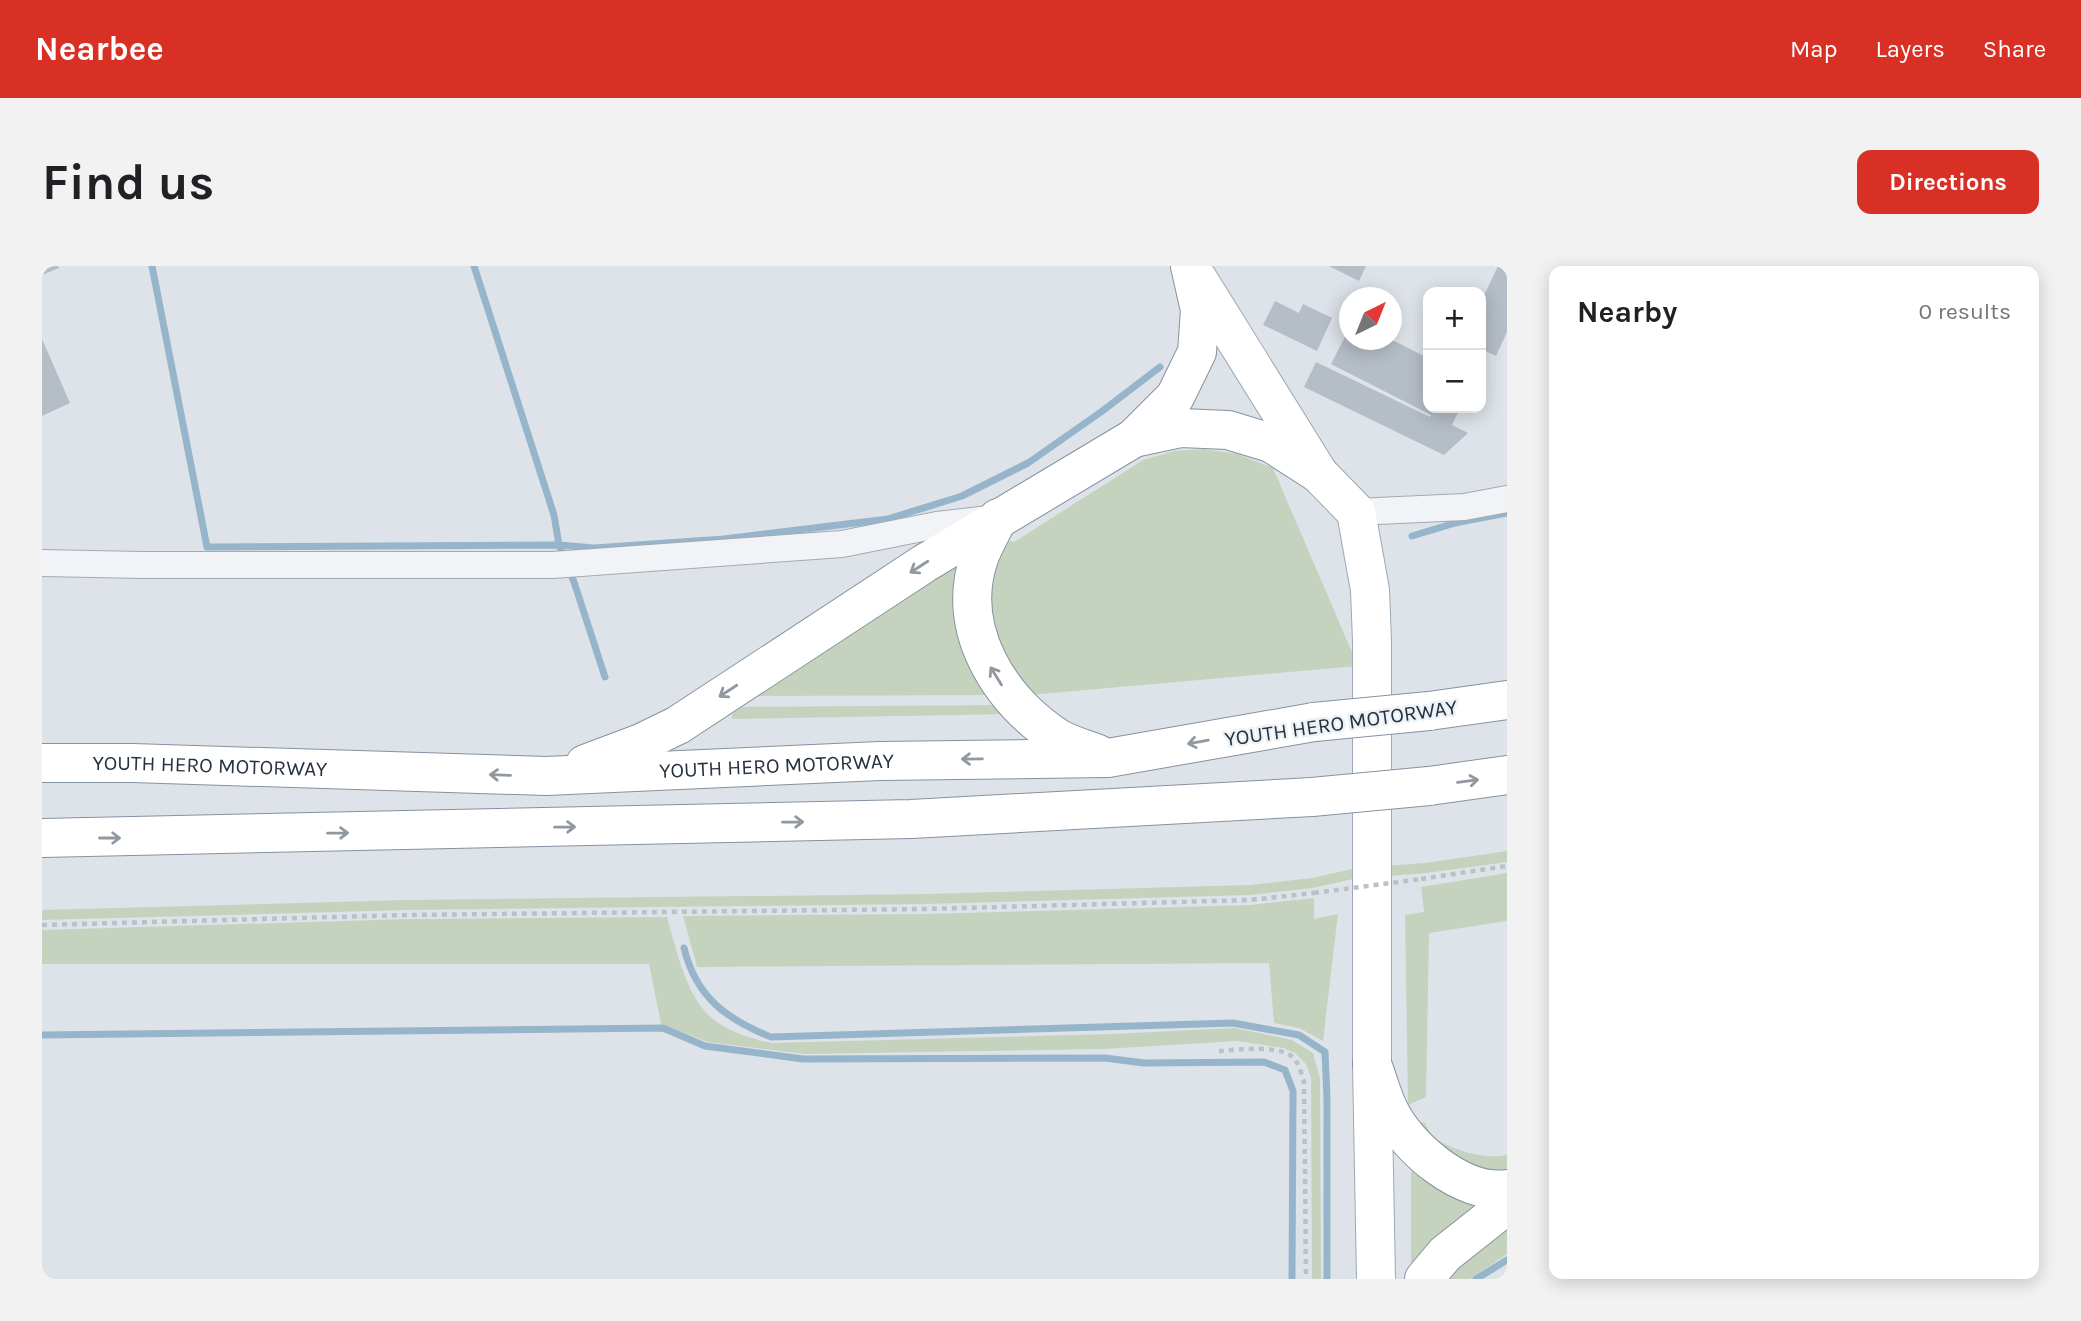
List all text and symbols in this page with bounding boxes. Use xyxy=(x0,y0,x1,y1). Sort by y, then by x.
text: Nearbee xyxy=(35,30,164,68)
text: Map xyxy=(1790,35,1838,63)
text: Layers xyxy=(1876,35,1945,63)
text: Share xyxy=(1983,35,2046,63)
button: Directions xyxy=(1857,150,2039,214)
text: Find us xyxy=(42,154,214,211)
north arrow xyxy=(1339,287,1402,350)
map controls xyxy=(1423,287,1486,413)
button: + xyxy=(1423,287,1486,350)
text: Nearby xyxy=(1577,294,1677,330)
text: 0 results xyxy=(1919,298,2011,325)
button: − xyxy=(1423,350,1486,413)
one-way arrow xyxy=(909,560,929,574)
one-way arrow xyxy=(989,667,1003,687)
one-way arrow xyxy=(719,685,739,699)
street label: YOUTH HERO MOTORWAY xyxy=(1223,695,1459,751)
one-way arrow xyxy=(1187,736,1210,749)
street label: YOUTH HERO MOTORWAY xyxy=(659,749,894,783)
street label: YOUTH HERO MOTORWAY xyxy=(93,751,328,781)
one-way arrow xyxy=(961,753,984,766)
one-way arrow xyxy=(489,768,512,781)
one-way arrow xyxy=(1456,774,1479,787)
one-way arrow xyxy=(781,815,804,829)
one-way arrow xyxy=(553,821,576,834)
one-way arrow xyxy=(326,826,349,839)
one-way arrow xyxy=(98,831,121,845)

